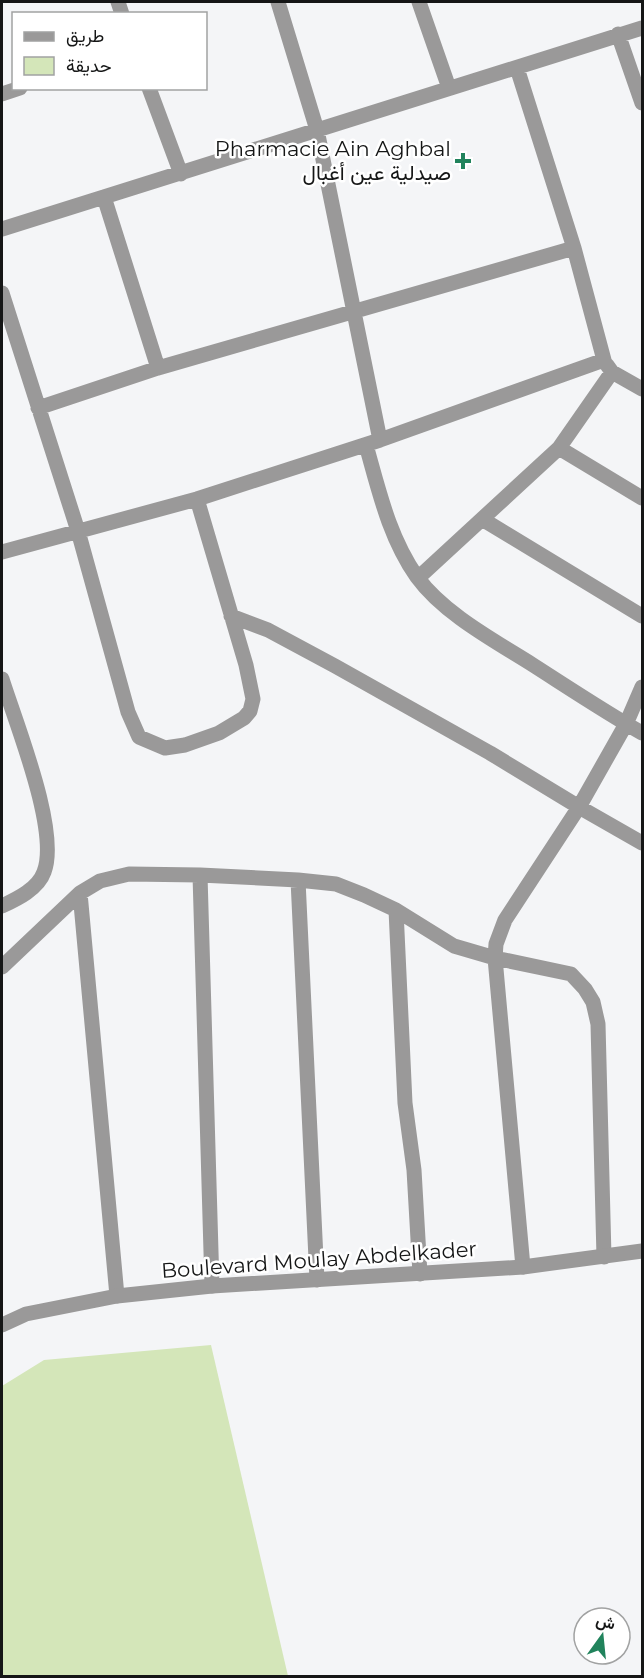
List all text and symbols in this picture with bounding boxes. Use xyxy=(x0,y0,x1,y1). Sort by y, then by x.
legend xyxy=(12,12,207,90)
text: طريق xyxy=(66,25,104,47)
text: حديقة xyxy=(66,55,112,77)
place label: Pharmacie Ain Aghbal صيدلية عين أغبال xyxy=(215,136,451,185)
marker: Pharmacie Ain Aghbal صيدلية عين أغبال xyxy=(456,154,470,168)
street label: Boulevard Moulay Abdelkader xyxy=(160,1236,478,1283)
north arrow xyxy=(572,1606,632,1666)
text: ش xyxy=(594,1610,618,1634)

